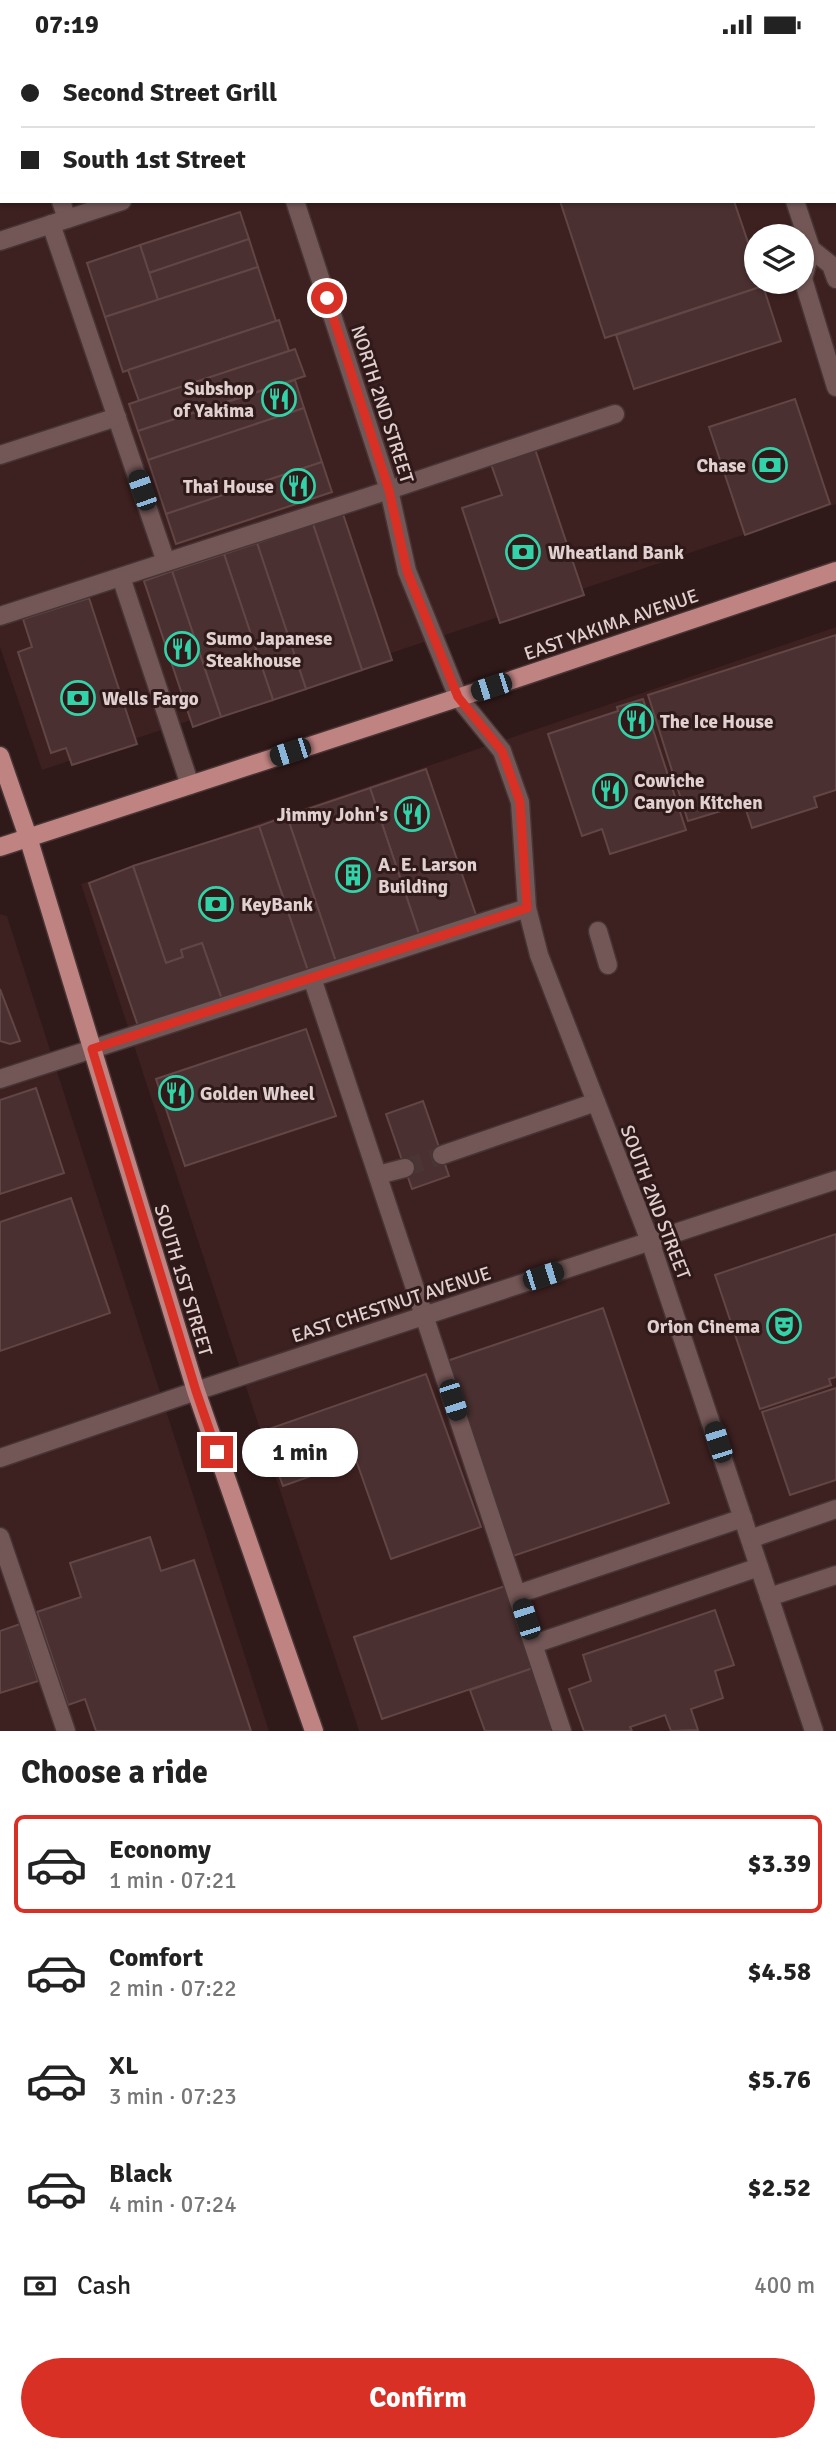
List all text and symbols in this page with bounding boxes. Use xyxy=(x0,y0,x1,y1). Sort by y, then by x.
text: 07:19 xyxy=(35,9,99,41)
text: Second Street Grill xyxy=(63,77,277,109)
text: South 1st Street xyxy=(63,144,246,176)
map controls xyxy=(744,224,814,294)
button: layers xyxy=(744,224,814,294)
route start xyxy=(311,282,343,314)
street label: NORTH 2ND STREET xyxy=(345,322,419,487)
place label: Subshop of Yakima xyxy=(173,377,254,423)
restaurant icon: Subshop of Yakima xyxy=(260,380,298,418)
bank icon: Chase xyxy=(751,446,789,484)
place label: Chase xyxy=(697,454,746,478)
car xyxy=(126,467,159,513)
restaurant icon: Thai House xyxy=(279,467,317,505)
place label: Thai House xyxy=(183,475,274,499)
bank icon: Wheatland Bank xyxy=(504,533,542,571)
place label: Wheatland Bank xyxy=(548,541,684,565)
street label: EAST YAKIMA AVENUE xyxy=(521,584,702,666)
place label: Sumo Japanese Steakhouse xyxy=(206,627,332,673)
restaurant icon: Sumo Japanese Steakhouse xyxy=(163,630,201,668)
car xyxy=(468,671,515,703)
bank icon: Wells Fargo xyxy=(59,679,97,717)
place label: Wells Fargo xyxy=(102,687,199,711)
restaurant icon: The Ice House xyxy=(617,702,655,740)
place label: The Ice House xyxy=(660,710,773,734)
car xyxy=(267,736,314,768)
place label: Cowiche Canyon Kitchen xyxy=(634,769,763,815)
restaurant icon: Cowiche Canyon Kitchen xyxy=(591,772,629,810)
restaurant icon: Jimmy John's xyxy=(393,795,431,833)
place label: Jimmy John's xyxy=(277,803,388,827)
place label: A. E. Larson Building xyxy=(378,853,477,899)
building icon: A. E. Larson Building xyxy=(334,856,372,894)
bank icon: KeyBank xyxy=(197,885,235,923)
place label: KeyBank xyxy=(241,893,313,917)
restaurant icon: Golden Wheel xyxy=(157,1074,195,1112)
place label: Golden Wheel xyxy=(200,1082,315,1106)
street label: SOUTH 2ND STREET xyxy=(615,1122,696,1284)
street label: SOUTH 1ST STREET xyxy=(149,1201,218,1360)
car xyxy=(520,1260,567,1292)
street label: EAST CHESTNUT AVENUE xyxy=(289,1261,494,1349)
theatre icon: Orion Cinema xyxy=(765,1307,803,1345)
place label: Orion Cinema xyxy=(647,1315,760,1339)
car xyxy=(437,1377,470,1423)
car xyxy=(702,1419,735,1465)
callout: 1 min xyxy=(242,1427,357,1477)
route end xyxy=(201,1436,233,1468)
text: 1 min xyxy=(272,1438,328,1467)
car xyxy=(510,1596,543,1642)
text: Choose a ride xyxy=(21,1753,208,1792)
icon: car xyxy=(25,1833,88,1896)
text: Economy xyxy=(109,1834,211,1866)
text: $3.39 xyxy=(747,1848,811,1880)
text: 1 min · 07:21 xyxy=(109,1866,237,1895)
icon: car xyxy=(25,1941,88,2004)
text: Comfort xyxy=(109,1942,203,1974)
text: $4.58 xyxy=(747,1956,811,1988)
text: 2 min · 07:22 xyxy=(109,1974,237,2003)
icon: car xyxy=(25,2049,88,2112)
text: XL xyxy=(109,2050,139,2082)
text: $5.76 xyxy=(747,2064,811,2096)
text: 3 min · 07:23 xyxy=(109,2082,237,2111)
icon: car xyxy=(25,2157,88,2220)
text: Black xyxy=(109,2158,172,2190)
text: $2.52 xyxy=(747,2172,811,2204)
text: 4 min · 07:24 xyxy=(109,2190,237,2219)
icon: cash xyxy=(21,2267,59,2305)
text: Cash xyxy=(77,2270,131,2302)
text: 400 m xyxy=(754,2271,815,2300)
button: Confirm xyxy=(21,2358,815,2438)

